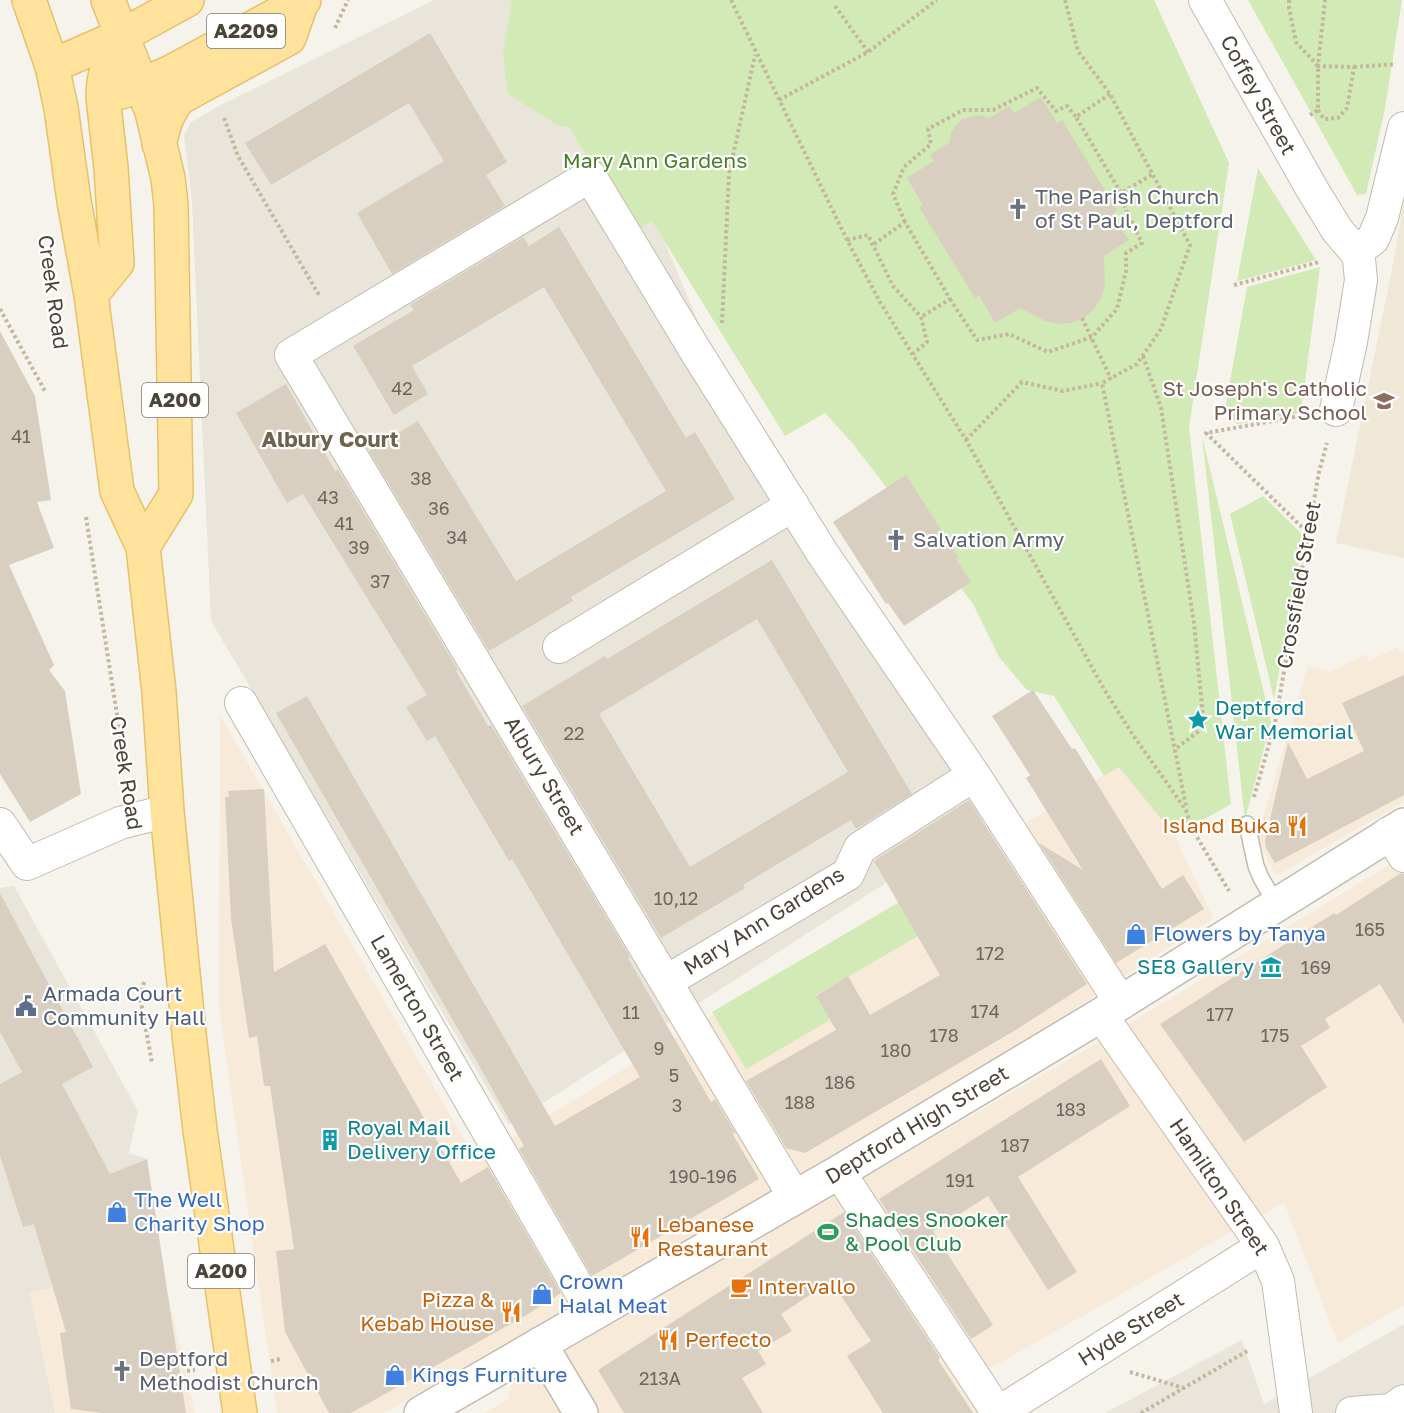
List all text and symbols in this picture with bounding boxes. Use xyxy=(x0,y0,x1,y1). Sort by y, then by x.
road number: A2209 xyxy=(207,14,285,48)
street label: Coffey Street xyxy=(1215,30,1302,159)
park label: Mary Ann Gardens xyxy=(563,147,747,173)
place label: The Parish Church of St Paul, Deptford xyxy=(1035,183,1234,233)
church icon: The Parish Church of St Paul, Deptford xyxy=(1006,197,1030,221)
street label: Creek Road xyxy=(33,233,75,351)
place label: St Joseph's Catholic Primary School xyxy=(1163,375,1367,425)
house number: 42 xyxy=(391,377,413,399)
road number: A200 xyxy=(142,383,208,417)
school or university icon: St Joseph's Catholic Primary School xyxy=(1372,389,1396,413)
house number: 41 xyxy=(11,425,31,447)
district label: Albury Court xyxy=(262,425,399,452)
house number: 38 xyxy=(410,467,432,489)
house number: 43 xyxy=(317,486,339,508)
house number: 36 xyxy=(428,497,450,519)
street label: Crossfield Street xyxy=(1271,499,1326,671)
house number: 41 xyxy=(334,512,354,534)
house number: 34 xyxy=(446,526,468,548)
place label: Salvation Army xyxy=(913,526,1065,552)
church icon: Salvation Army xyxy=(884,528,908,552)
house number: 39 xyxy=(348,536,370,558)
house number: 37 xyxy=(370,570,390,592)
place label: Deptford War Memorial xyxy=(1215,694,1353,744)
place icon: Deptford War Memorial xyxy=(1186,708,1210,732)
street label: Albury Street xyxy=(499,711,591,840)
street label: Creek Road xyxy=(105,714,149,832)
house number: 22 xyxy=(564,722,584,744)
place label: Island Buka xyxy=(1162,812,1280,838)
restaurant icon: Island Buka xyxy=(1285,814,1309,838)
street label: Mary Ann Gardens xyxy=(678,860,849,980)
house number: 10,12 xyxy=(654,887,698,909)
house number: 165 xyxy=(1355,918,1385,940)
place label: Flowers by Tanya xyxy=(1153,920,1326,946)
shop icon: Flowers by Tanya xyxy=(1124,922,1148,946)
street label: Lamerton Street xyxy=(365,930,470,1085)
house number: 172 xyxy=(976,942,1004,964)
place label: SE8 Gallery xyxy=(1137,953,1254,979)
museum icon: SE8 Gallery xyxy=(1259,955,1283,979)
house number: 169 xyxy=(1301,956,1331,978)
place label: Armada Court Community Hall xyxy=(43,980,205,1030)
public building icon: Armada Court Community Hall xyxy=(14,994,38,1018)
house number: 174 xyxy=(970,1000,1000,1022)
house number: 11 xyxy=(622,1001,640,1023)
house number: 177 xyxy=(1206,1003,1234,1025)
house number: 178 xyxy=(929,1024,959,1046)
house number: 175 xyxy=(1261,1024,1289,1046)
house number: 9 xyxy=(654,1037,664,1059)
house number: 180 xyxy=(881,1039,911,1061)
street label: Deptford High Street xyxy=(820,1059,1013,1189)
house number: 5 xyxy=(669,1064,679,1086)
house number: 186 xyxy=(825,1071,855,1093)
house number: 188 xyxy=(785,1091,815,1113)
house number: 3 xyxy=(672,1094,682,1116)
house number: 183 xyxy=(1056,1098,1086,1120)
street label: Hamilton Street xyxy=(1164,1113,1275,1260)
place label: Royal Mail Delivery Office xyxy=(347,1114,496,1164)
building icon: Royal Mail Delivery Office xyxy=(318,1128,342,1152)
house number: 187 xyxy=(1000,1134,1030,1156)
house number: 190-196 xyxy=(669,1165,737,1187)
house number: 191 xyxy=(946,1169,974,1191)
place label: The Well Charity Shop xyxy=(134,1186,265,1236)
shop icon: The Well Charity Shop xyxy=(105,1200,129,1224)
place label: Shades Snooker & Pool Club xyxy=(845,1206,1008,1256)
place label: Lebanese Restaurant xyxy=(657,1211,768,1261)
sports icon: Shades Snooker & Pool Club xyxy=(816,1220,840,1244)
restaurant icon: Lebanese Restaurant xyxy=(628,1225,652,1249)
road number: A200 xyxy=(188,1254,254,1288)
place label: Crown Halal Meat xyxy=(559,1268,668,1318)
place label: Intervallo xyxy=(758,1273,856,1299)
cafe icon: Intervallo xyxy=(729,1275,753,1299)
shop icon: Crown Halal Meat xyxy=(530,1282,554,1306)
street label: Hyde Street xyxy=(1073,1285,1188,1371)
place label: Pizza & Kebab House xyxy=(360,1286,494,1336)
restaurant icon: Pizza & Kebab House xyxy=(499,1300,523,1324)
place label: Perfecto xyxy=(685,1326,771,1352)
restaurant icon: Perfecto xyxy=(656,1328,680,1352)
place label: Deptford Methodist Church xyxy=(139,1345,319,1395)
church icon: Deptford Methodist Church xyxy=(110,1359,134,1383)
place label: Kings Furniture xyxy=(412,1361,568,1387)
shop icon: Kings Furniture xyxy=(383,1363,407,1387)
house number: 213A xyxy=(639,1367,681,1389)

